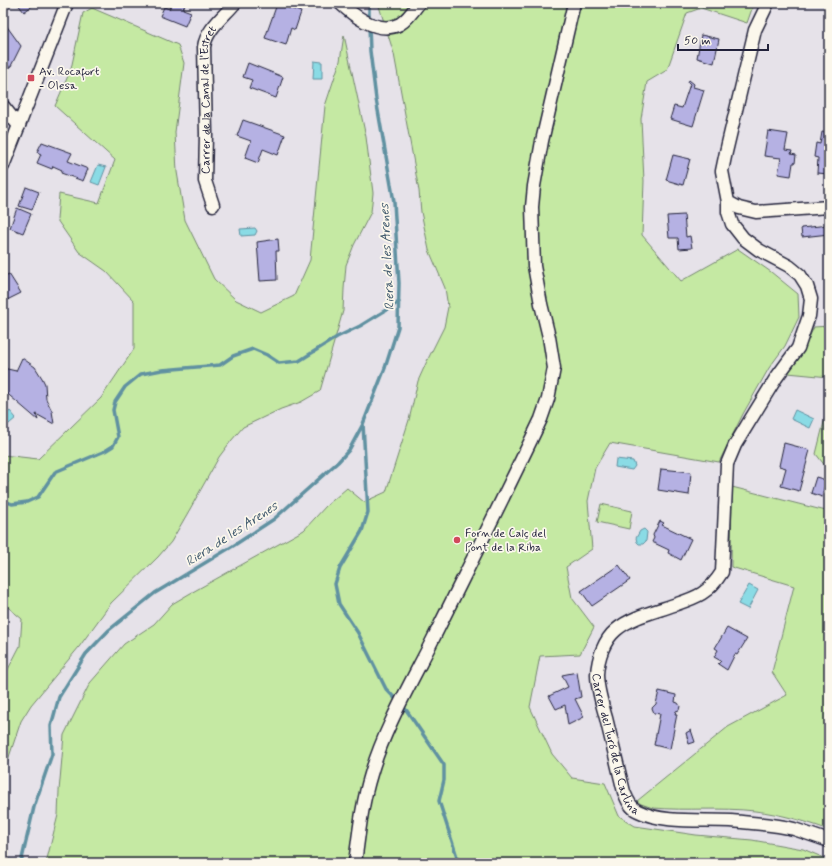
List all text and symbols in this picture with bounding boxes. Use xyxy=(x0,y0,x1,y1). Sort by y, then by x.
street label: Carrer de la Canal de l'Estret xyxy=(197,22,221,174)
scale bar xyxy=(678,26,768,52)
text: 50 m xyxy=(684,33,711,49)
place label: Av. Rocafort - Olesa xyxy=(39,64,100,94)
marker: Av. Rocafort - Olesa xyxy=(26,73,36,83)
water label: Riera de les Arenes xyxy=(376,202,399,311)
water label: Riera de les Arenes xyxy=(183,497,282,570)
place label: Forn de Calç del Pont de la Riba xyxy=(465,526,546,556)
marker: Forn de Calç del Pont de la Riba xyxy=(452,535,462,545)
street label: Carrer del Turó de la Carlina xyxy=(588,673,642,819)

